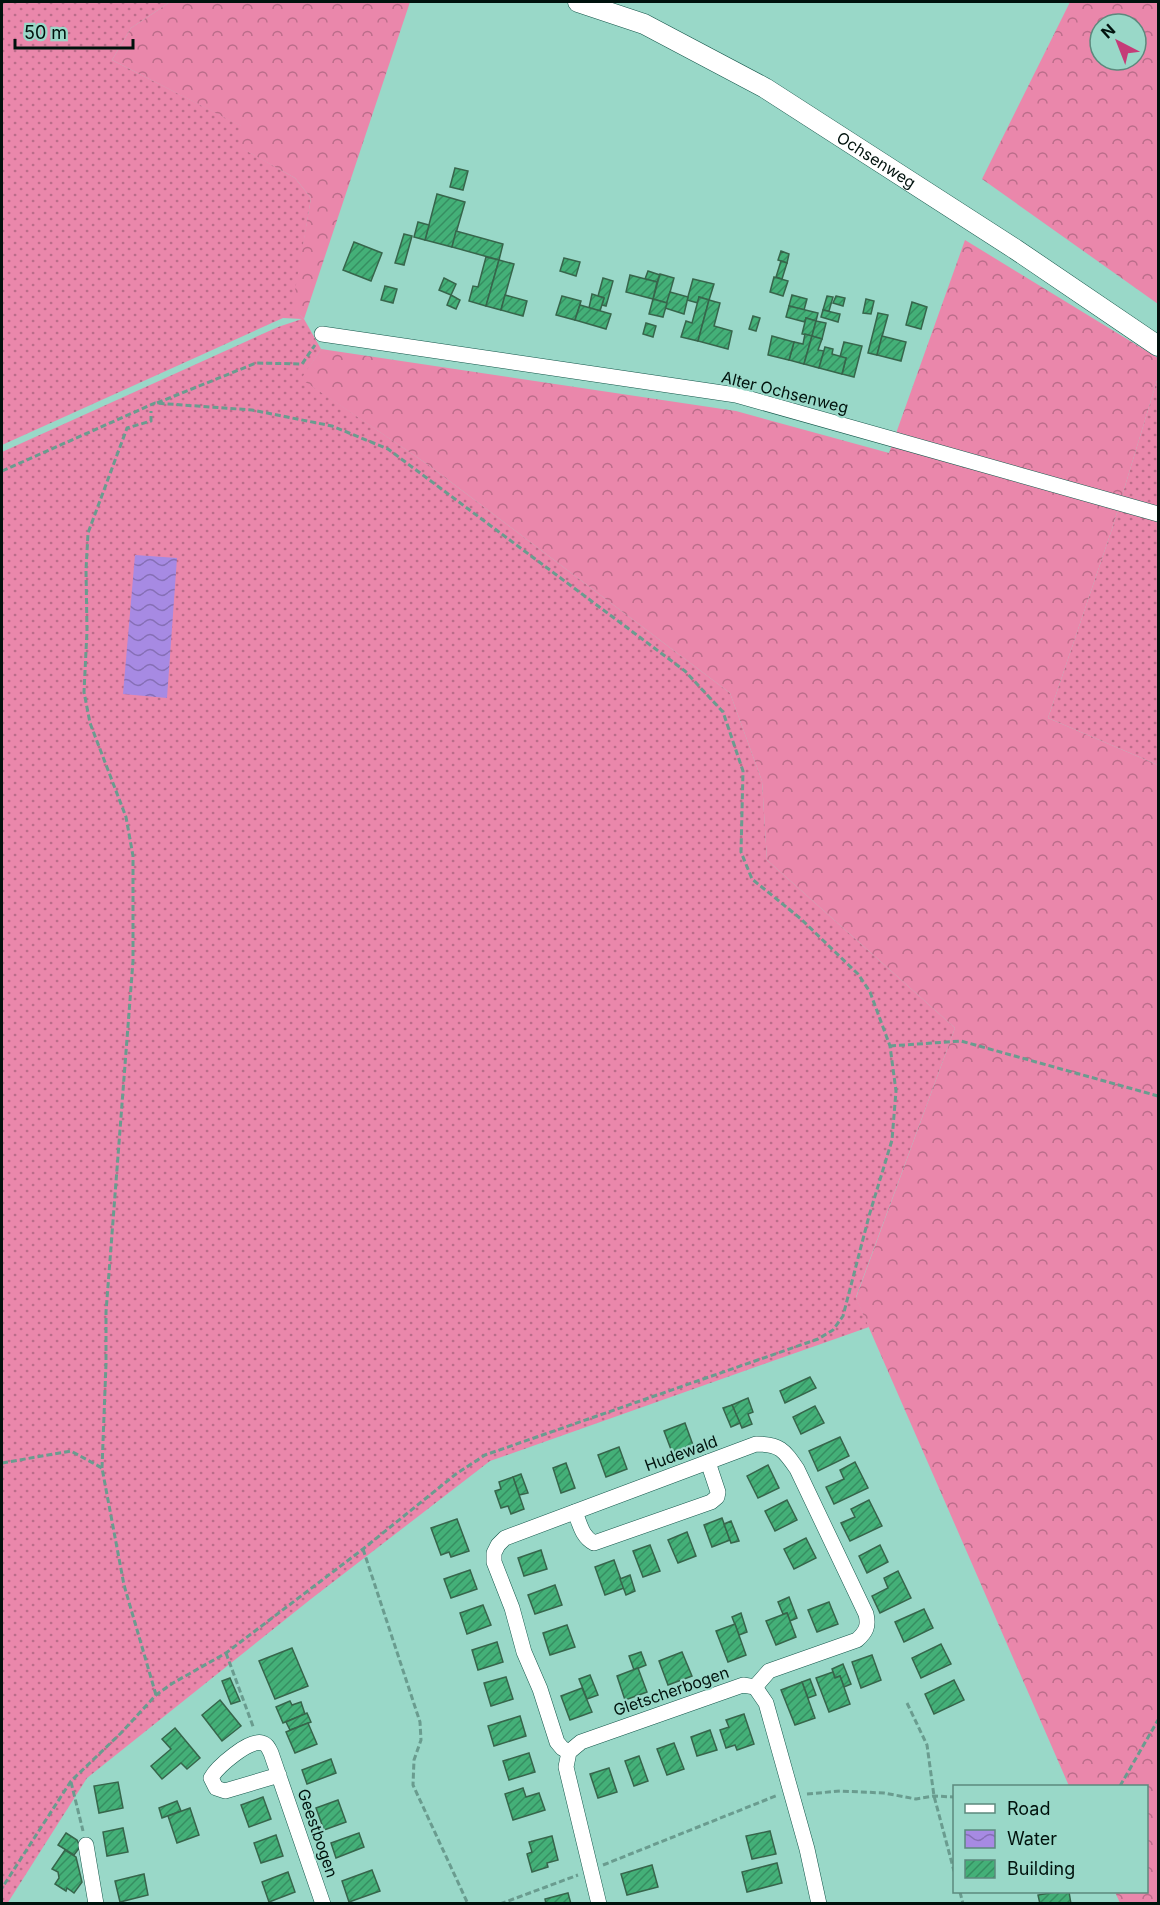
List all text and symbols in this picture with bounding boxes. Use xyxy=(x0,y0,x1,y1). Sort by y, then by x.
scale bar xyxy=(15,12,134,50)
north arrow xyxy=(1088,12,1148,72)
text: N xyxy=(1097,19,1119,42)
text: 50 m xyxy=(24,22,67,43)
street label: Ochsenweg xyxy=(833,127,920,193)
street label: Alter Ochsenweg xyxy=(719,367,851,417)
street label: Hudewald xyxy=(642,1431,720,1475)
street label: Gletscherbogen xyxy=(611,1662,731,1720)
legend xyxy=(953,1785,1148,1893)
street label: Geestbogen xyxy=(294,1786,342,1880)
text: Road xyxy=(1007,1798,1050,1819)
text: Water xyxy=(1007,1828,1057,1849)
text: Building xyxy=(1007,1858,1075,1879)

